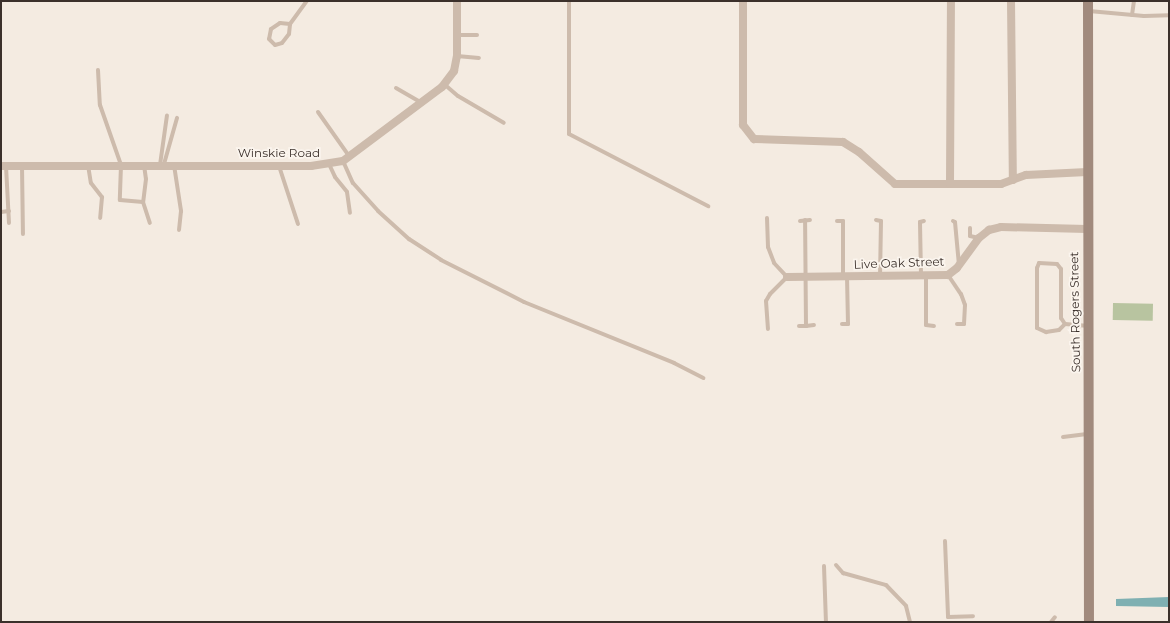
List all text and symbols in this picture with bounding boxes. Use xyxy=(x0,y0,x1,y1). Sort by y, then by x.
street label: Winskie Road xyxy=(238,146,320,160)
street label: South Rogers Street xyxy=(1067,251,1083,373)
street label: Live Oak Street xyxy=(853,254,945,272)

